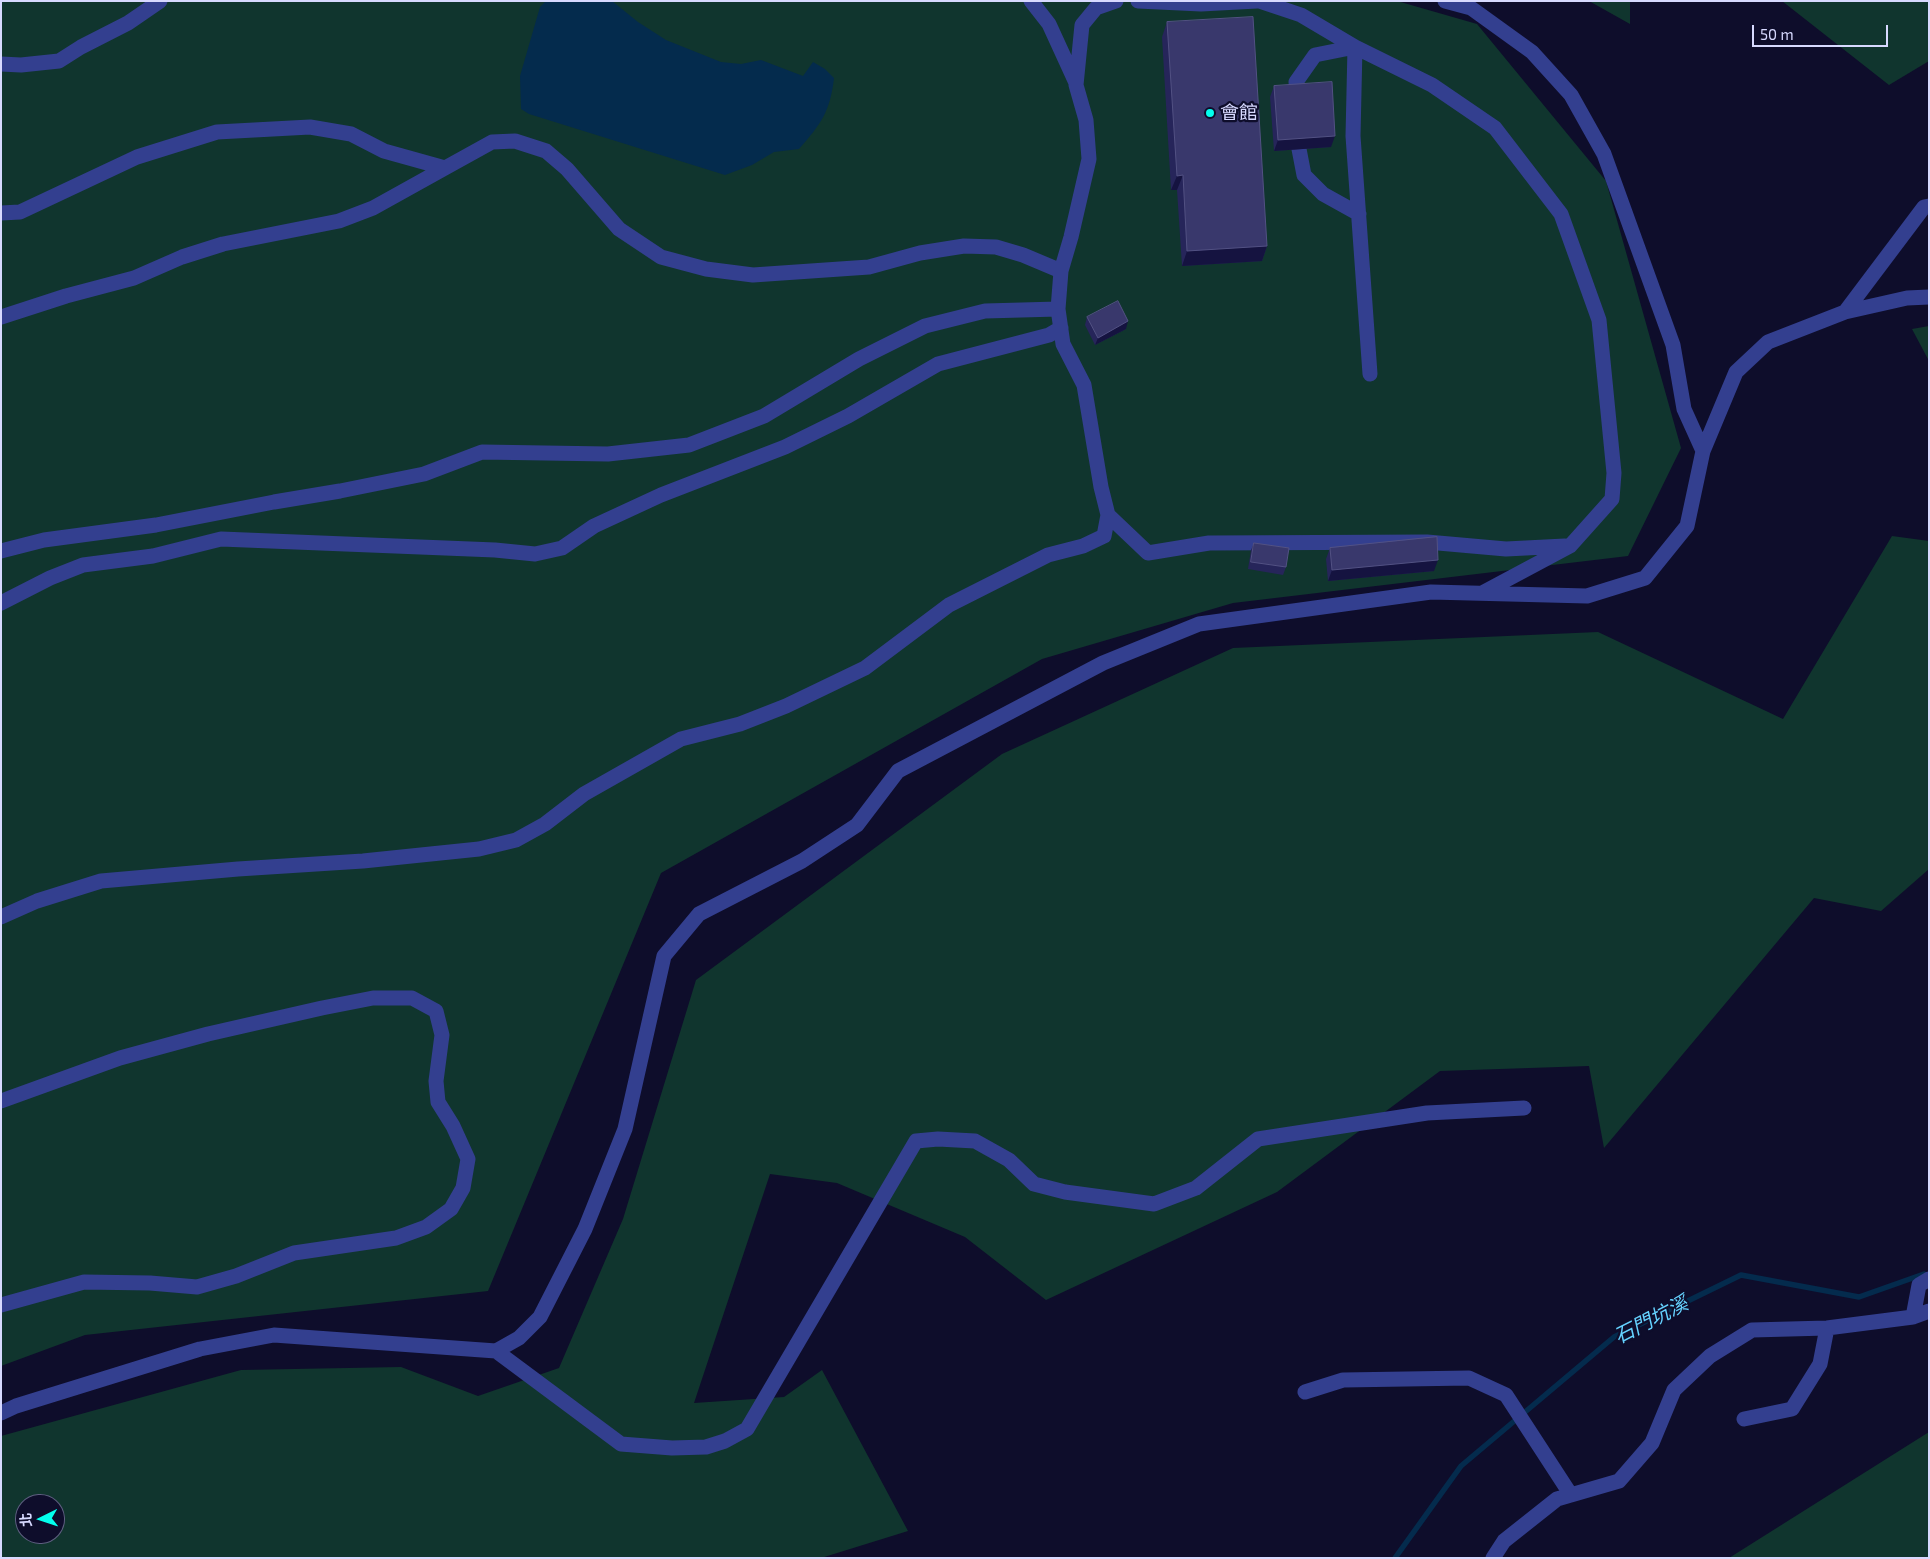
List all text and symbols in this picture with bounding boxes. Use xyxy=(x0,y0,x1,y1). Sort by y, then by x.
scale bar xyxy=(1755,15,1891,47)
text: 50 m xyxy=(1760,25,1794,43)
place label: 會館 xyxy=(1220,102,1258,124)
marker: 會館 xyxy=(1204,107,1216,119)
water label: 石門坑溪 xyxy=(1610,1291,1692,1349)
north arrow xyxy=(15,1494,65,1544)
text: 北 xyxy=(17,1512,35,1528)

